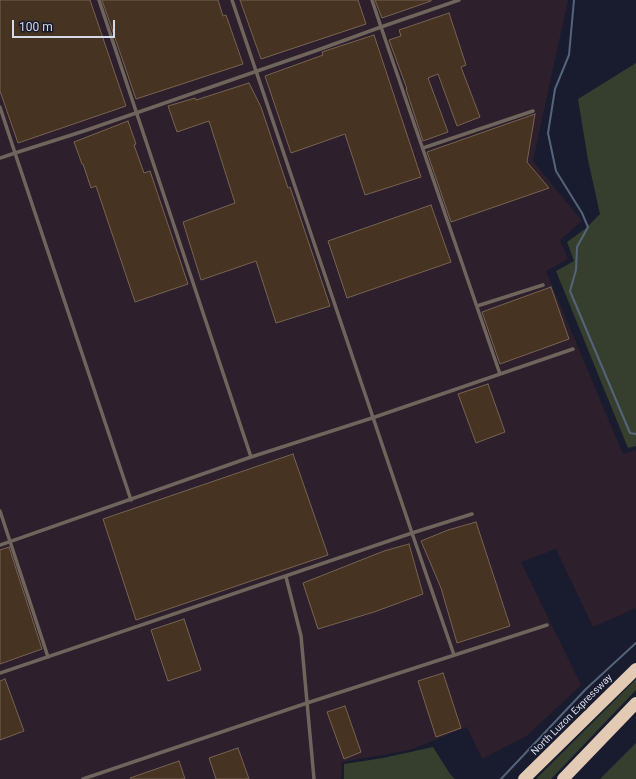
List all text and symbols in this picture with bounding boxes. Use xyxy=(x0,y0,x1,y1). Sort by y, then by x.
scale bar xyxy=(14,12,117,38)
text: 100 m xyxy=(19,20,53,34)
street label: North Luzon Expressway xyxy=(529,672,615,758)

